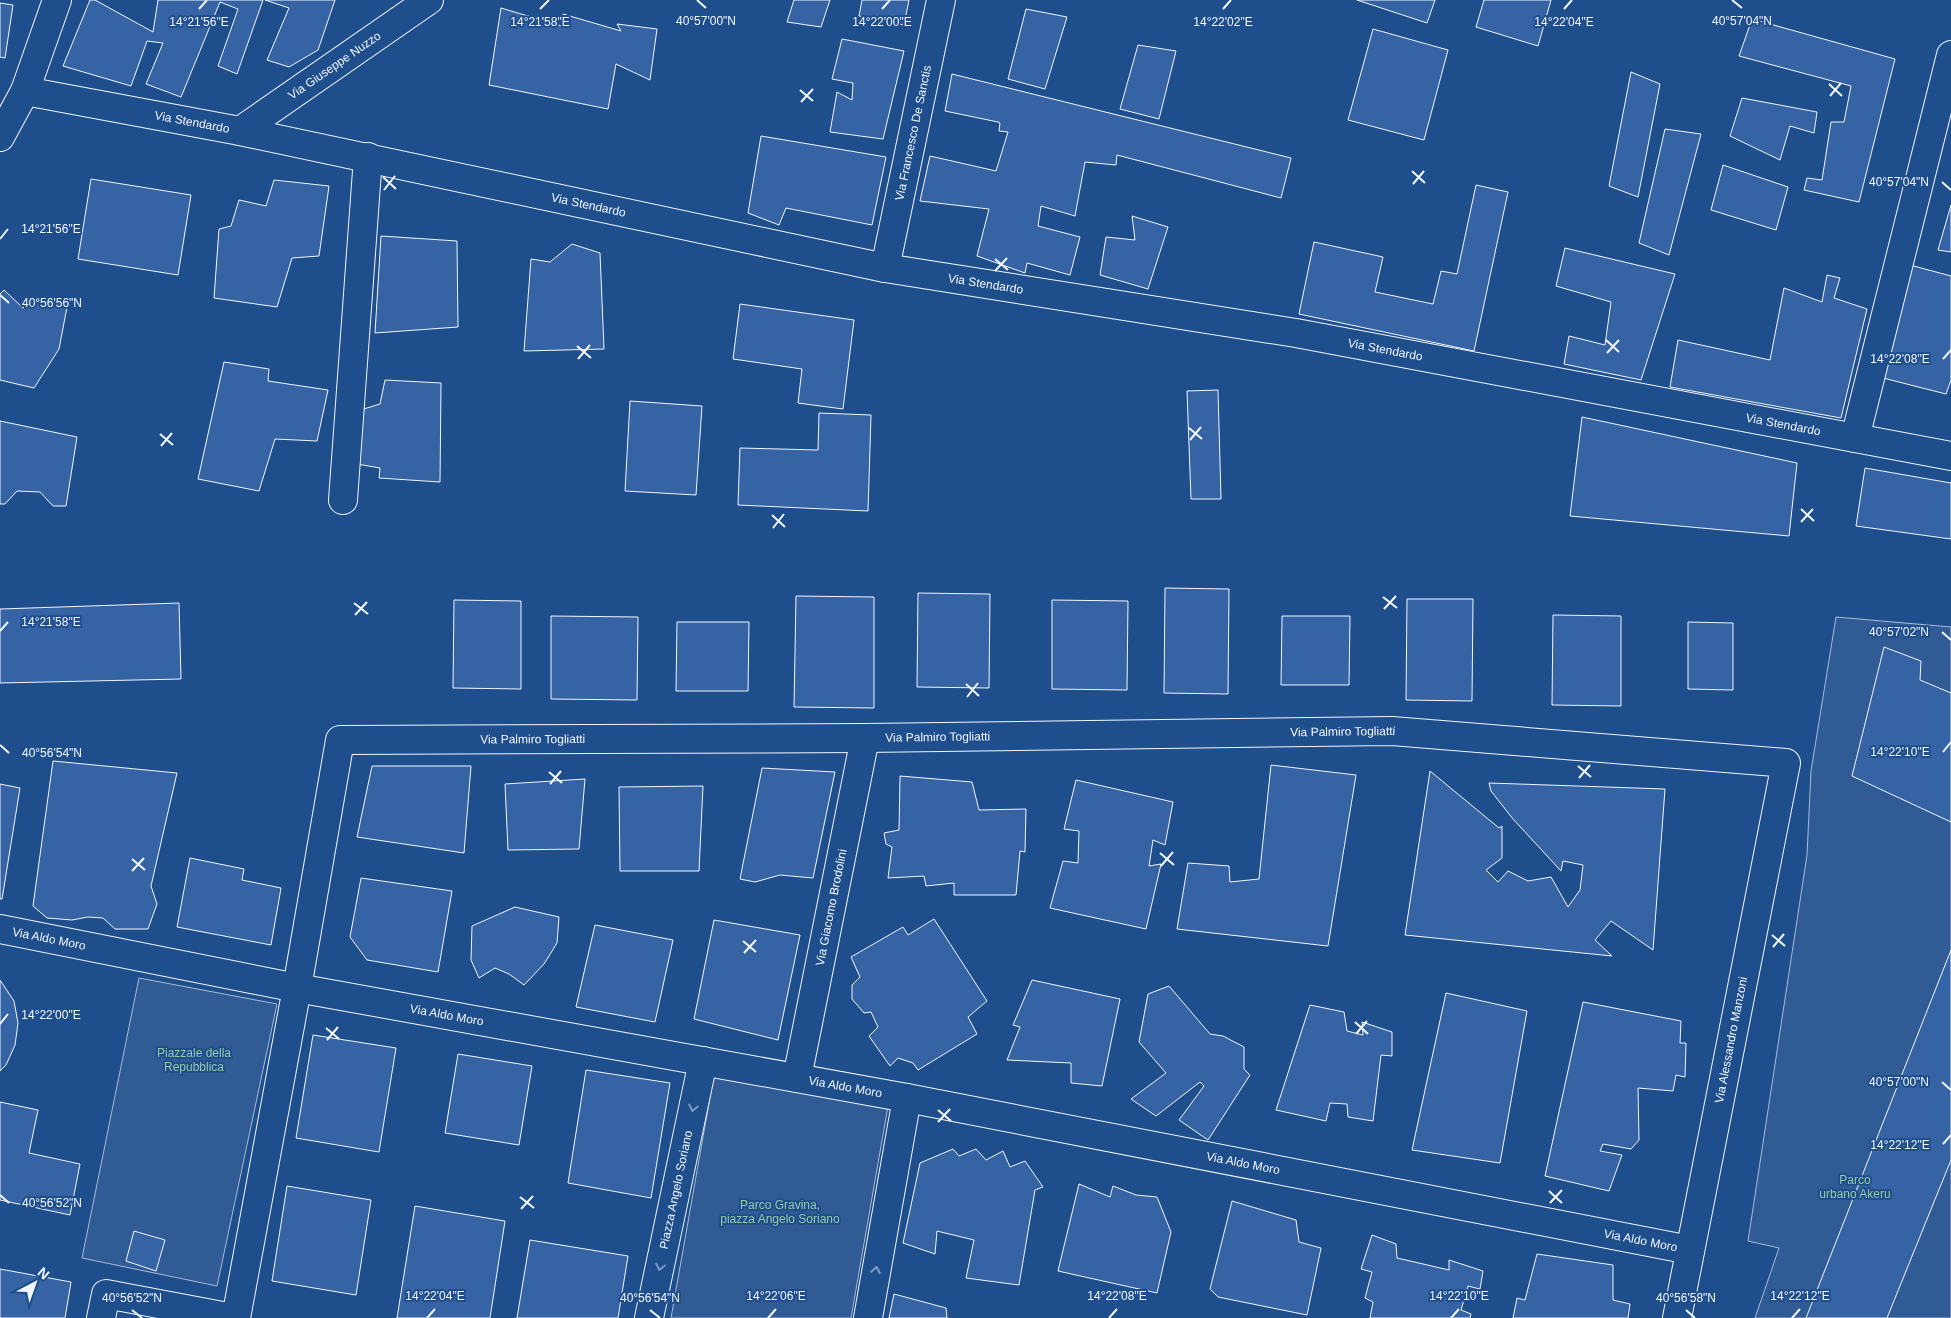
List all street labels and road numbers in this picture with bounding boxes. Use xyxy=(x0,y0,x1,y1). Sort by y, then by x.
street label: Via Giuseppe Nuzzo xyxy=(286,28,384,102)
street label: Via Francesco De Sanctis xyxy=(892,64,934,202)
street label: Via Stendardo xyxy=(154,108,231,136)
street label: Via Stendardo xyxy=(550,190,627,220)
street label: Via Stendardo xyxy=(947,271,1025,297)
street label: Via Stendardo xyxy=(1347,336,1424,364)
street label: Via Stendardo xyxy=(1745,411,1822,438)
street label: Via Palmiro Togliatti xyxy=(1290,724,1396,739)
street label: Via Palmiro Togliatti xyxy=(885,729,990,745)
street label: Via Palmiro Togliatti xyxy=(480,732,585,746)
street label: Via Giacomo Brodolini xyxy=(813,848,850,967)
street label: Via Aldo Moro xyxy=(11,925,87,953)
street label: Via Alessandro Manzoni xyxy=(1712,976,1750,1104)
street label: Via Aldo Moro xyxy=(409,1002,485,1029)
street label: Via Aldo Moro xyxy=(807,1073,884,1100)
street label: Piazza Angelo Soriano xyxy=(657,1129,695,1250)
street label: Via Aldo Moro xyxy=(1205,1149,1281,1177)
street label: Via Aldo Moro xyxy=(1603,1226,1679,1254)

